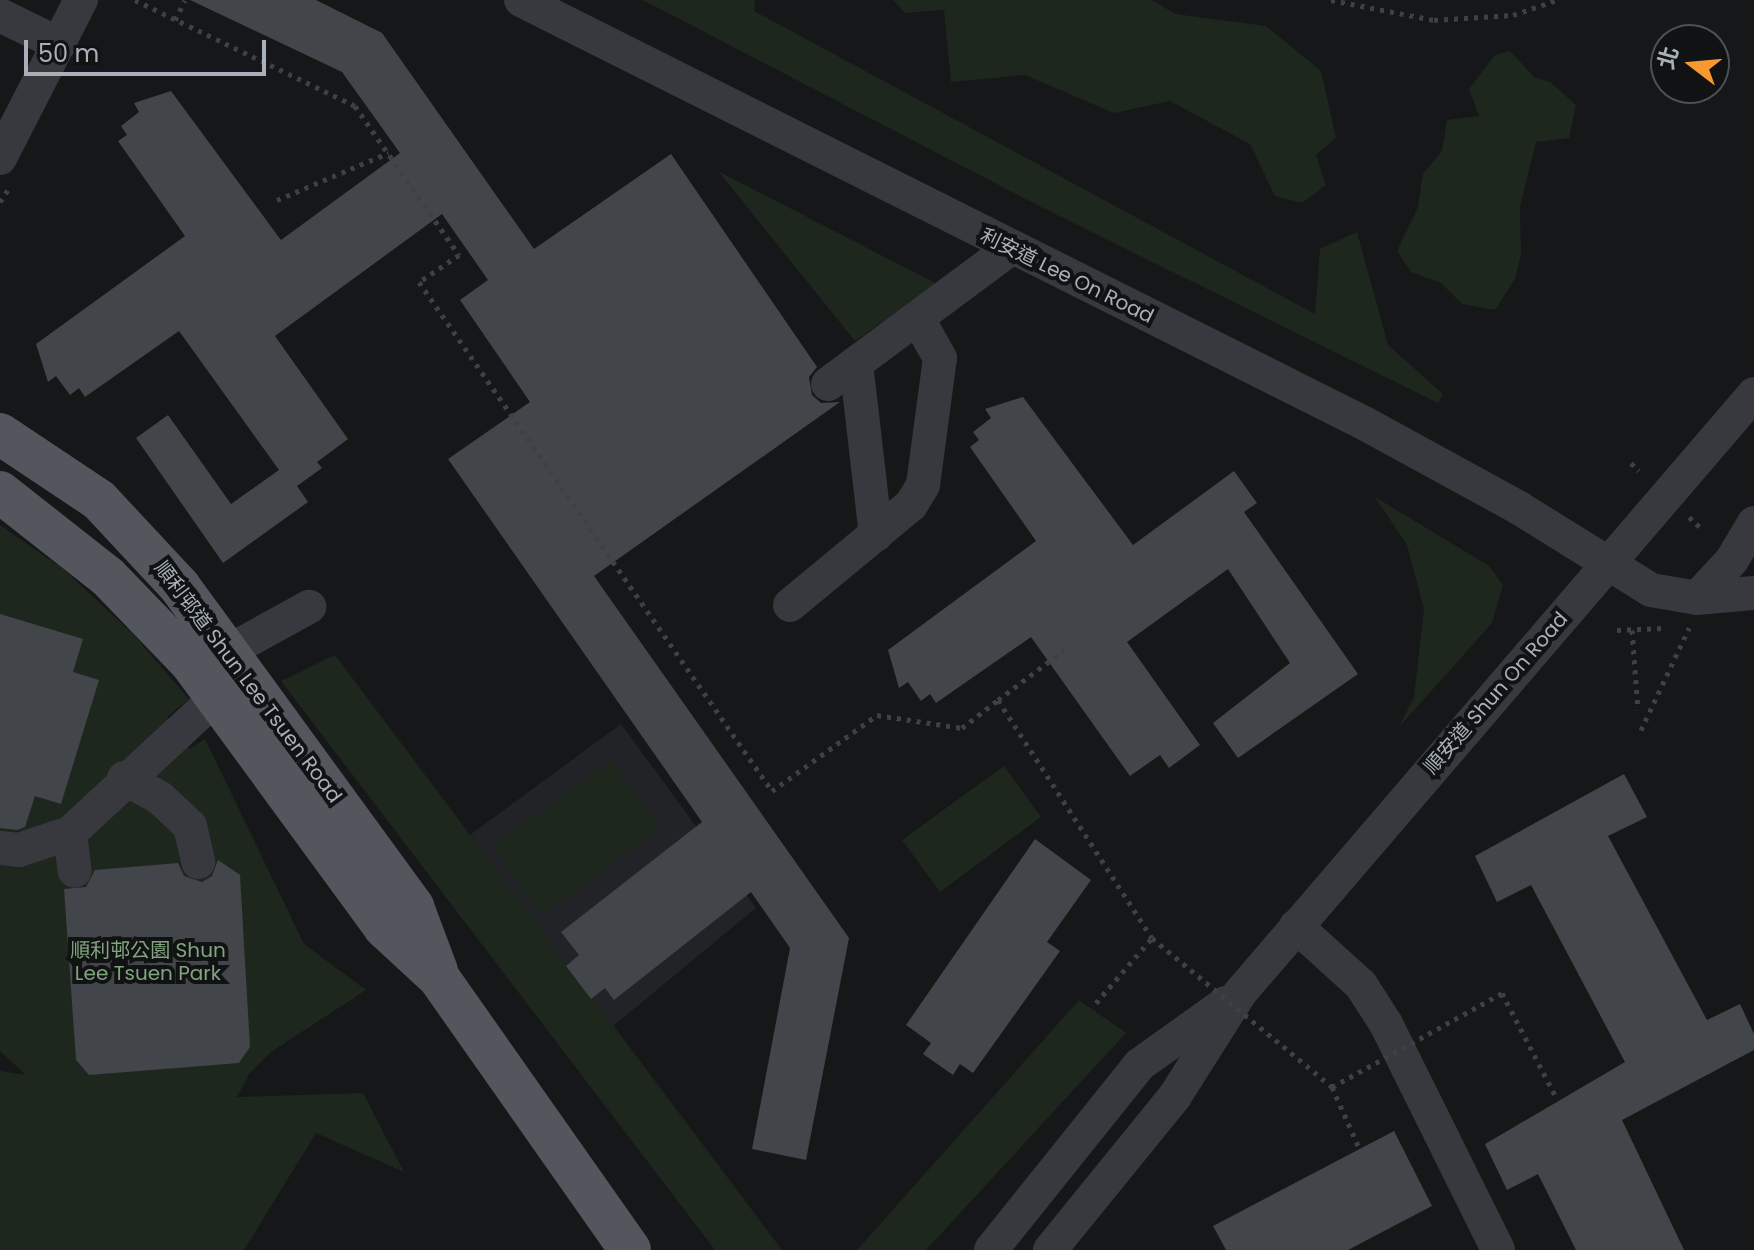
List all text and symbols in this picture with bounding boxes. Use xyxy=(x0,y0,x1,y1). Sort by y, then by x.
scale bar xyxy=(28,24,270,74)
north arrow xyxy=(1650,24,1730,104)
text: 50 m xyxy=(38,37,99,70)
text: 北 xyxy=(1650,43,1686,73)
street label: 利安道 Lee On Road xyxy=(976,224,1158,328)
street label: 順利邨道 Shun Lee Tsuen Road xyxy=(149,557,347,807)
street label: 順安道 Shun On Road xyxy=(1419,607,1573,779)
park label: 順利邨公園 Shun Lee Tsuen Park xyxy=(70,939,226,986)

